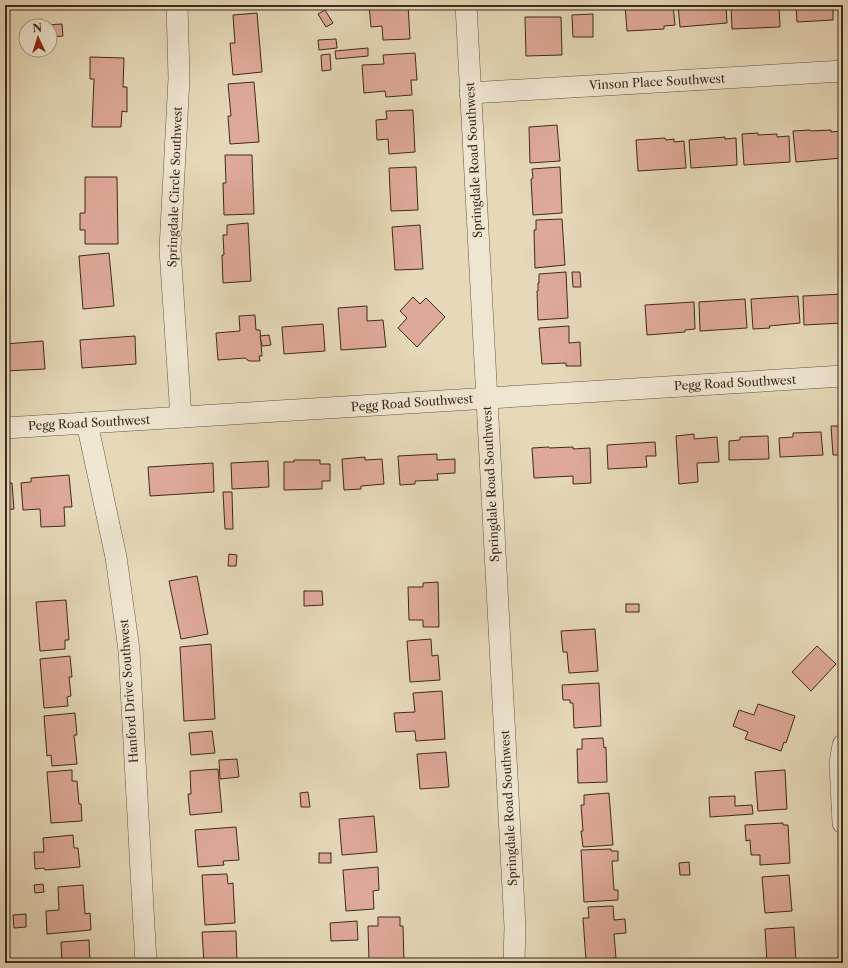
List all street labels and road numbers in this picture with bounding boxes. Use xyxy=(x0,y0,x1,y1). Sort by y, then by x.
street label: Vinson Place Southwest xyxy=(588,70,726,93)
street label: Springdale Road Southwest xyxy=(462,81,485,238)
street label: Springdale Circle Southwest xyxy=(164,106,185,268)
street label: Pegg Road Southwest xyxy=(674,372,797,393)
street label: Pegg Road Southwest xyxy=(351,391,474,414)
street label: Springdale Road Southwest xyxy=(479,405,502,562)
street label: Pegg Road Southwest xyxy=(28,412,151,433)
street label: Hanford Drive Southwest xyxy=(116,618,141,764)
street label: Springdale Road Southwest xyxy=(497,729,520,886)

